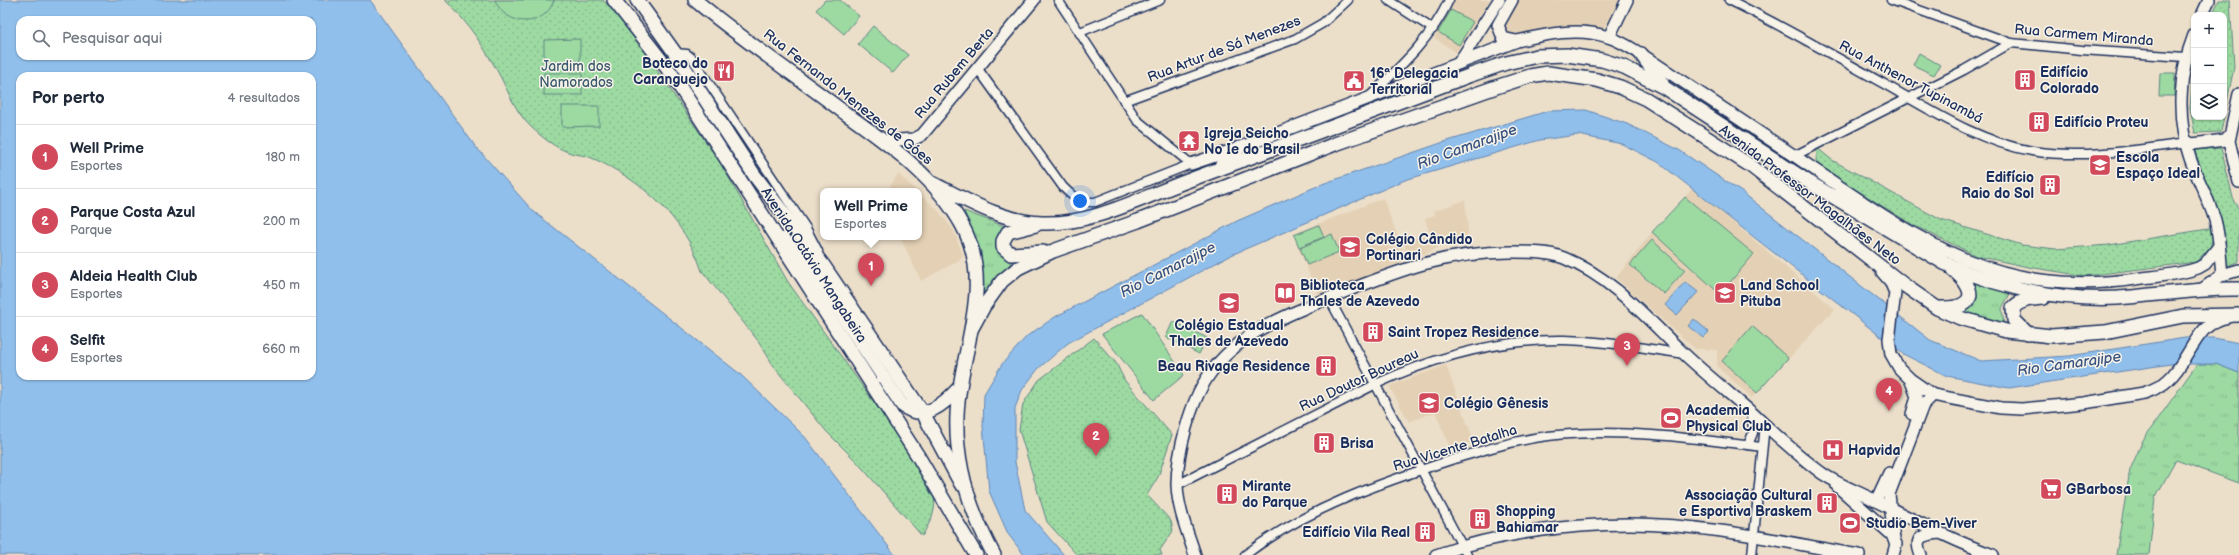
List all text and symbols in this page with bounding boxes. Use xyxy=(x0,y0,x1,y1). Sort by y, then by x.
street label: Rua Artur de Sá Menezes xyxy=(1145,12,1303,86)
map controls xyxy=(2191,12,2227,120)
button: + xyxy=(2191,12,2227,48)
search box xyxy=(16,16,316,60)
street label: Rua Carmem Miranda xyxy=(2014,20,2154,50)
street label: Rua Rubem Berta xyxy=(911,24,997,122)
street label: Rua Fernando Menezes de Góes xyxy=(760,26,936,168)
icon: search xyxy=(30,27,52,49)
text: Pesquisar aqui xyxy=(62,29,162,48)
street label: Rua Anthenor Tupinambá xyxy=(1836,37,1986,127)
button: − xyxy=(2191,48,2227,84)
place label: Boteco do Caranguejo xyxy=(633,55,708,88)
park label: Jardim dos Namorados xyxy=(539,58,613,91)
restaurant icon: Boteco do Caranguejo xyxy=(711,58,737,84)
place label: Edifício Colorado xyxy=(2040,64,2099,97)
place label: 16ª Delegacia Territorial xyxy=(1370,65,1458,98)
building icon: Edifício Colorado xyxy=(2012,67,2038,93)
public building icon: 16ª Delegacia Territorial xyxy=(1341,68,1367,94)
button: layers xyxy=(2191,84,2227,120)
text: Por perto xyxy=(32,88,105,108)
text: 4 resultados xyxy=(228,90,300,106)
building icon: Edifício Proteu xyxy=(2026,109,2052,135)
place label: Edifício Proteu xyxy=(2054,114,2149,131)
water label: Rio Camarajipe xyxy=(1414,120,1520,174)
street label: Avenida Professor Magalhães Neto xyxy=(1716,121,1904,269)
place label: Igreja Seicho No Ie do Brasil xyxy=(1204,125,1300,158)
temple icon: Igreja Seicho No Ie do Brasil xyxy=(1176,128,1202,154)
text: Well Prime xyxy=(70,139,144,158)
text: 1 xyxy=(42,149,48,165)
text: 180 m xyxy=(265,149,300,165)
place label: Escola Espaço Ideal xyxy=(2116,149,2200,182)
school or university icon: Escola Espaço Ideal xyxy=(2087,152,2113,178)
text: Esportes xyxy=(70,158,123,174)
place label: Edifício Raio do Sol xyxy=(1961,169,2034,202)
building icon: Edifício Raio do Sol xyxy=(2037,172,2063,198)
street label: Avenida Octávio Mangabeira xyxy=(757,184,871,346)
popup xyxy=(820,188,922,240)
your location xyxy=(1070,191,1090,211)
text: Well Prime xyxy=(834,197,908,216)
text: Parque Costa Azul xyxy=(70,203,195,222)
text: 2 xyxy=(41,213,49,229)
text: 200 m xyxy=(263,213,300,229)
text: Esportes xyxy=(834,216,887,232)
text: Parque xyxy=(70,222,112,238)
place label: Colégio Cândido Portinari xyxy=(1366,231,1472,264)
school or university icon: Colégio Cândido Portinari xyxy=(1337,234,1363,260)
water label: Rio Camarajipe xyxy=(1117,238,1219,302)
pin: 1 xyxy=(858,253,884,286)
text: Aldeia Health Club xyxy=(70,267,198,286)
text: 3 xyxy=(41,277,49,293)
text: 450 m xyxy=(263,277,300,293)
place label: Biblioteca Thales de Azevedo xyxy=(1300,277,1420,310)
place label: Land School Pituba xyxy=(1740,277,1819,310)
library icon: Biblioteca Thales de Azevedo xyxy=(1272,280,1298,306)
school or university icon: Land School Pituba xyxy=(1712,280,1738,306)
text: Esportes xyxy=(70,286,123,302)
school or university icon: Colégio Estadual Thales de Azevedo xyxy=(1216,290,1242,316)
place label: Colégio Estadual Thales de Azevedo xyxy=(1169,317,1289,350)
building icon: Saint Tropez Residence xyxy=(1360,319,1386,345)
place label: Saint Tropez Residence xyxy=(1388,324,1539,341)
text: Selfit xyxy=(70,331,105,350)
pin: 3 xyxy=(1614,333,1640,366)
text: 4 xyxy=(41,341,49,357)
text: 660 m xyxy=(262,341,300,357)
street label: Rua Doutor Boureau xyxy=(1297,345,1421,415)
water label: Rio Camarajipe xyxy=(2016,347,2123,381)
text: Esportes xyxy=(70,350,123,366)
building icon: Beau Rivage Residence xyxy=(1313,353,1339,379)
place label: Beau Rivage Residence xyxy=(1157,358,1310,375)
pin: 4 xyxy=(1876,378,1902,411)
school or university icon: Colégio Gênesis xyxy=(1416,390,1442,416)
place label: Colégio Gênesis xyxy=(1444,395,1549,412)
place label: Academia Physical Club xyxy=(1685,402,1772,435)
sports icon: Academia Physical Club xyxy=(1658,405,1684,431)
street label: Rua Vicente Batalha xyxy=(1391,421,1519,475)
pin: 2 xyxy=(1083,423,1109,456)
building icon: Brisa xyxy=(1311,430,1337,456)
place label: Brisa xyxy=(1340,435,1374,452)
hospital icon: Hapvida xyxy=(1820,437,1846,463)
place label: Hapvida xyxy=(1848,442,1901,459)
supermarket icon: GBarbosa xyxy=(2038,476,2064,502)
place label: Mirante do Parque xyxy=(1242,478,1307,511)
building icon: Mirante do Parque xyxy=(1214,481,1240,507)
place label: GBarbosa xyxy=(2066,481,2131,498)
place label: Associação Cultural e Esportiva Braskem xyxy=(1679,487,1812,520)
building icon: Associação Cultural e Esportiva Braskem xyxy=(1814,490,1840,516)
place label: Shopping Bahiamar xyxy=(1496,503,1559,536)
building icon: Shopping Bahiamar xyxy=(1467,506,1493,532)
sports icon: Studio Bem-Viver xyxy=(1837,510,1863,536)
place label: Studio Bem-Viver xyxy=(1866,515,1977,532)
building icon: Edifício Vila Real xyxy=(1412,519,1438,545)
place label: Edifício Vila Real xyxy=(1302,524,1410,541)

